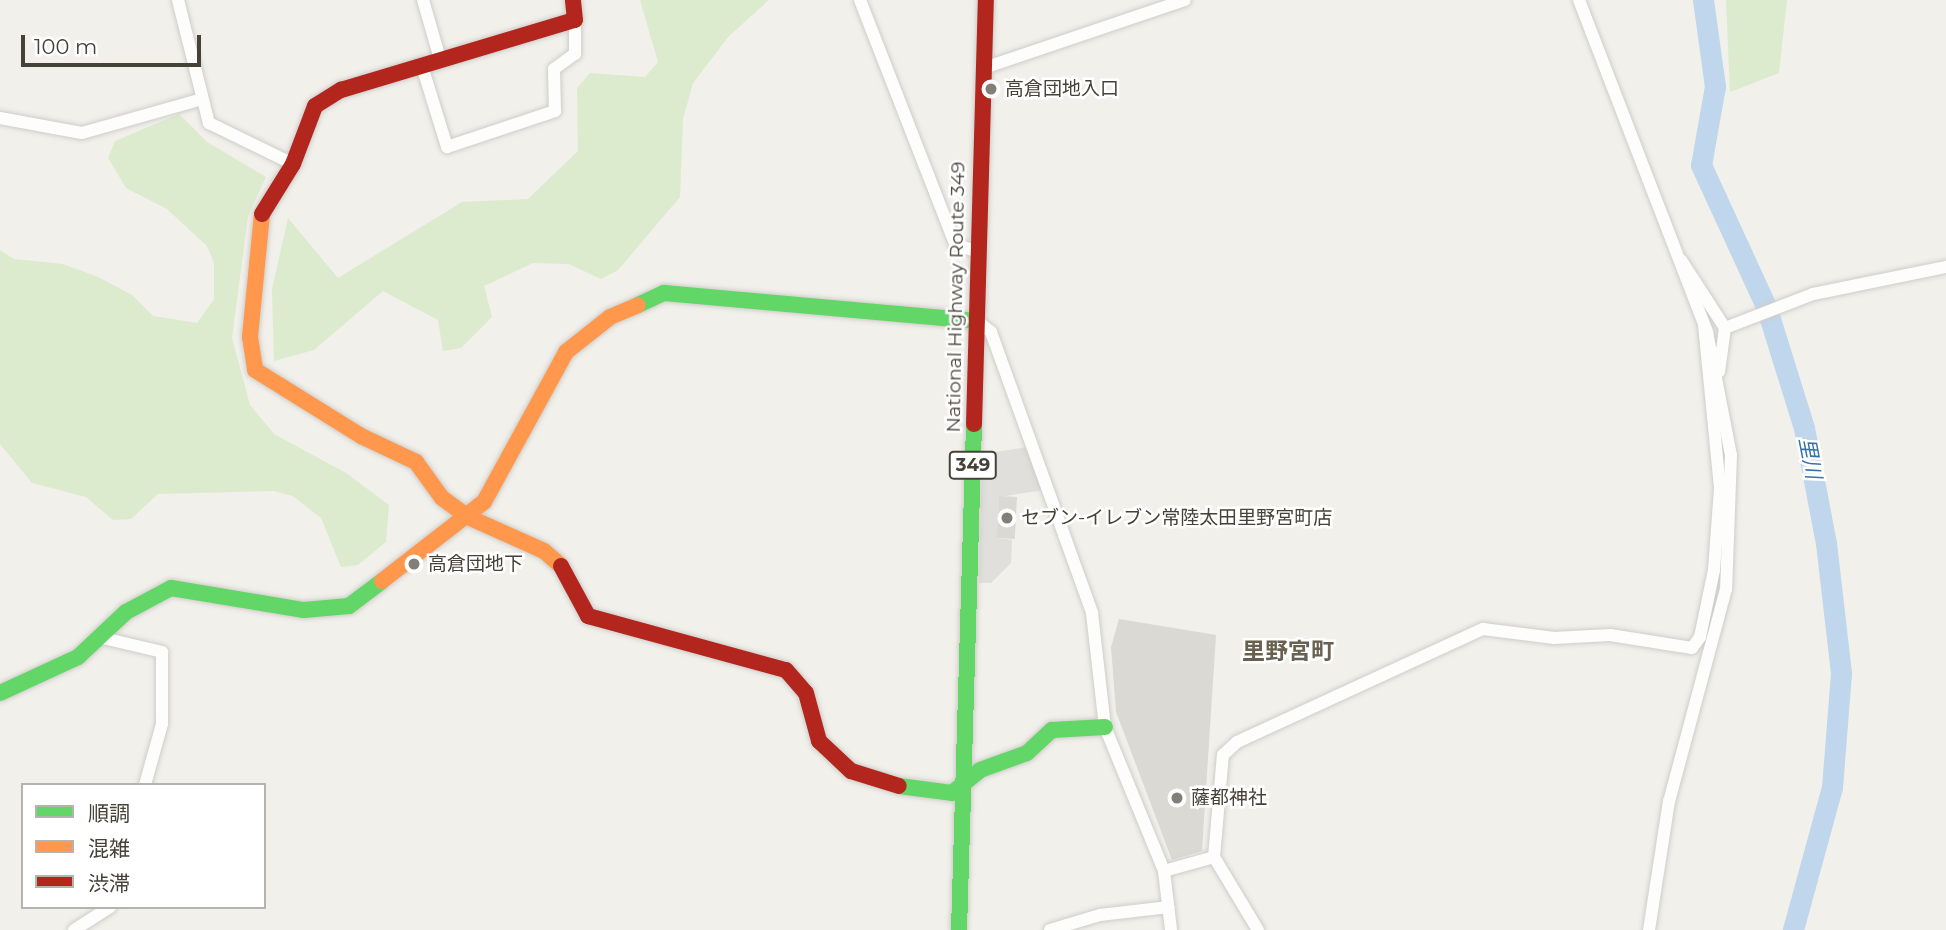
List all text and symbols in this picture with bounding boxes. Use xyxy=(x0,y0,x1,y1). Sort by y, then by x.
scale bar xyxy=(24,21,205,65)
text: 100 m xyxy=(34,34,97,59)
place label: 高倉団地入口 xyxy=(1005,78,1119,100)
marker: 高倉団地入口 xyxy=(983,81,999,97)
street label: National Highway Route 349 xyxy=(942,161,970,433)
water label: 里川 xyxy=(1794,435,1826,481)
road number: 349 xyxy=(948,450,998,480)
place label: セブン-イレブン常陸太田里野宮町店 xyxy=(1021,507,1332,529)
marker: セブン-イレブン常陸太田里野宮町店 xyxy=(999,510,1015,526)
place label: 高倉団地下 xyxy=(428,553,523,575)
marker: 高倉団地下 xyxy=(406,556,422,572)
district label: 里野宮町 xyxy=(1242,637,1334,665)
legend xyxy=(21,783,266,909)
place label: 薩都神社 xyxy=(1191,787,1267,809)
marker: 薩都神社 xyxy=(1169,790,1185,806)
text: 順調 xyxy=(88,801,130,826)
text: 混雑 xyxy=(88,836,130,861)
text: 渋滞 xyxy=(88,871,130,896)

